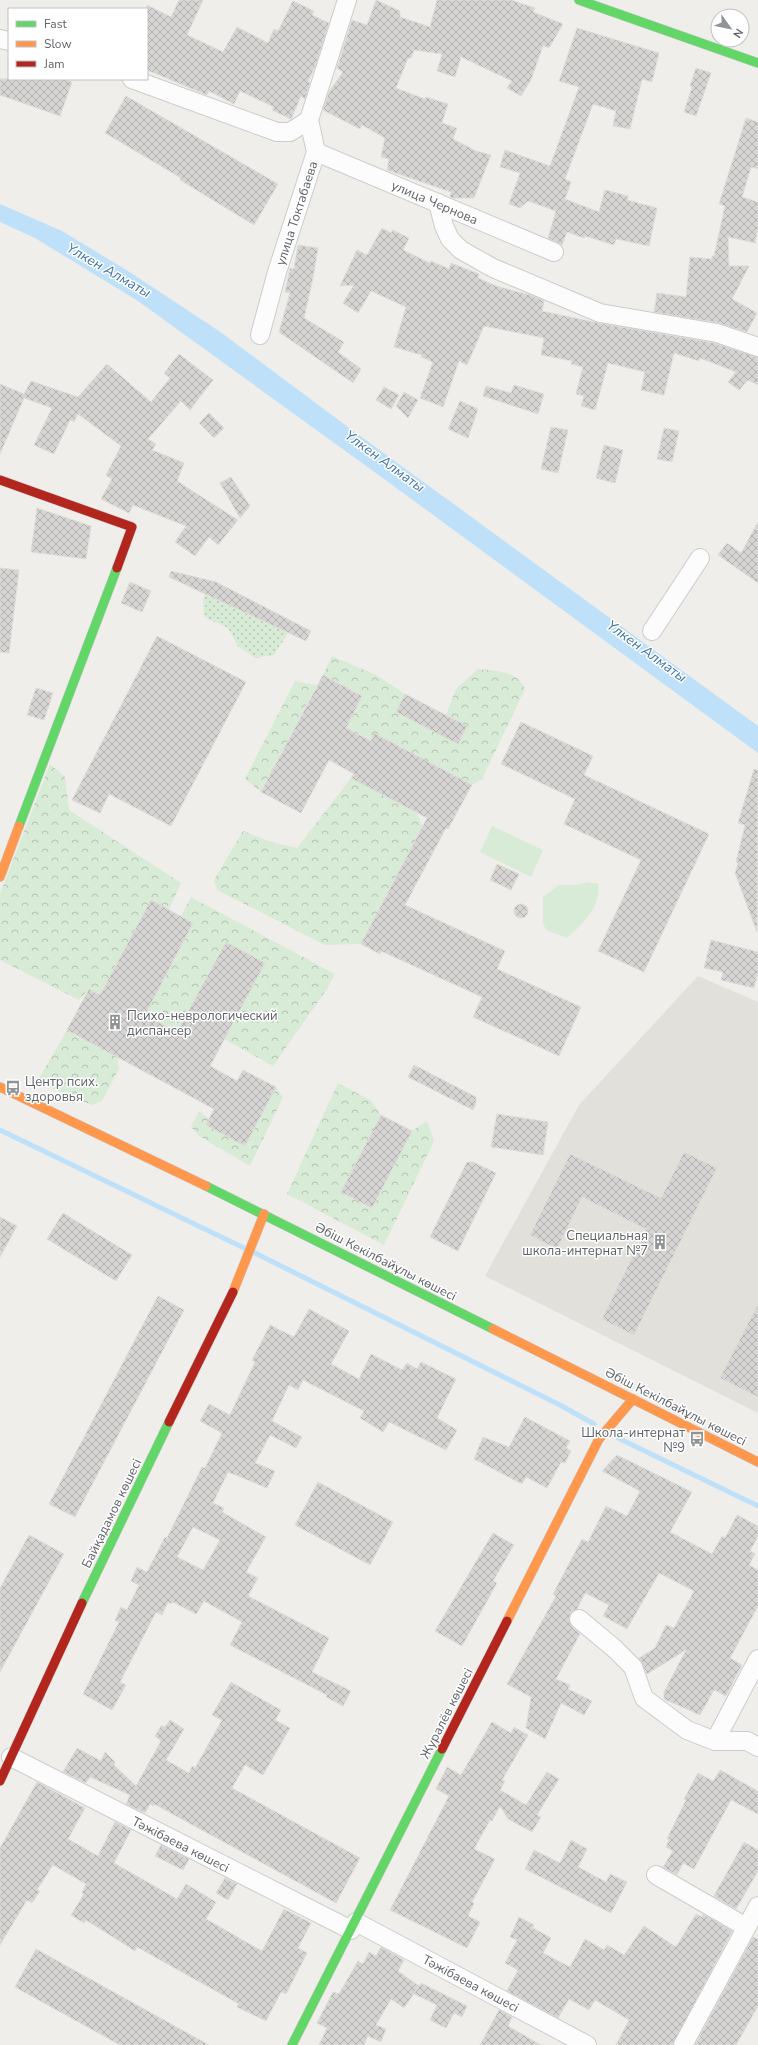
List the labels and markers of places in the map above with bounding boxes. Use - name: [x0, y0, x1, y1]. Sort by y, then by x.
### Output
- place label: Психо-неврологический диспансер: [127, 1007, 278, 1040]
- building icon: Психо-неврологический диспансер: [106, 1013, 124, 1031]
- place label: Центр псих. здоровья: [25, 1073, 98, 1106]
- bus stop icon: Центр псих. здоровья: [4, 1079, 22, 1097]
- place label: Специальная школа-интернат №7: [522, 1227, 648, 1260]
- building icon: Специальная школа-интернат №7: [651, 1233, 669, 1251]
- place label: Школа-интернат №9: [581, 1424, 685, 1457]
- bus stop icon: Школа-интернат №9: [688, 1430, 706, 1448]

